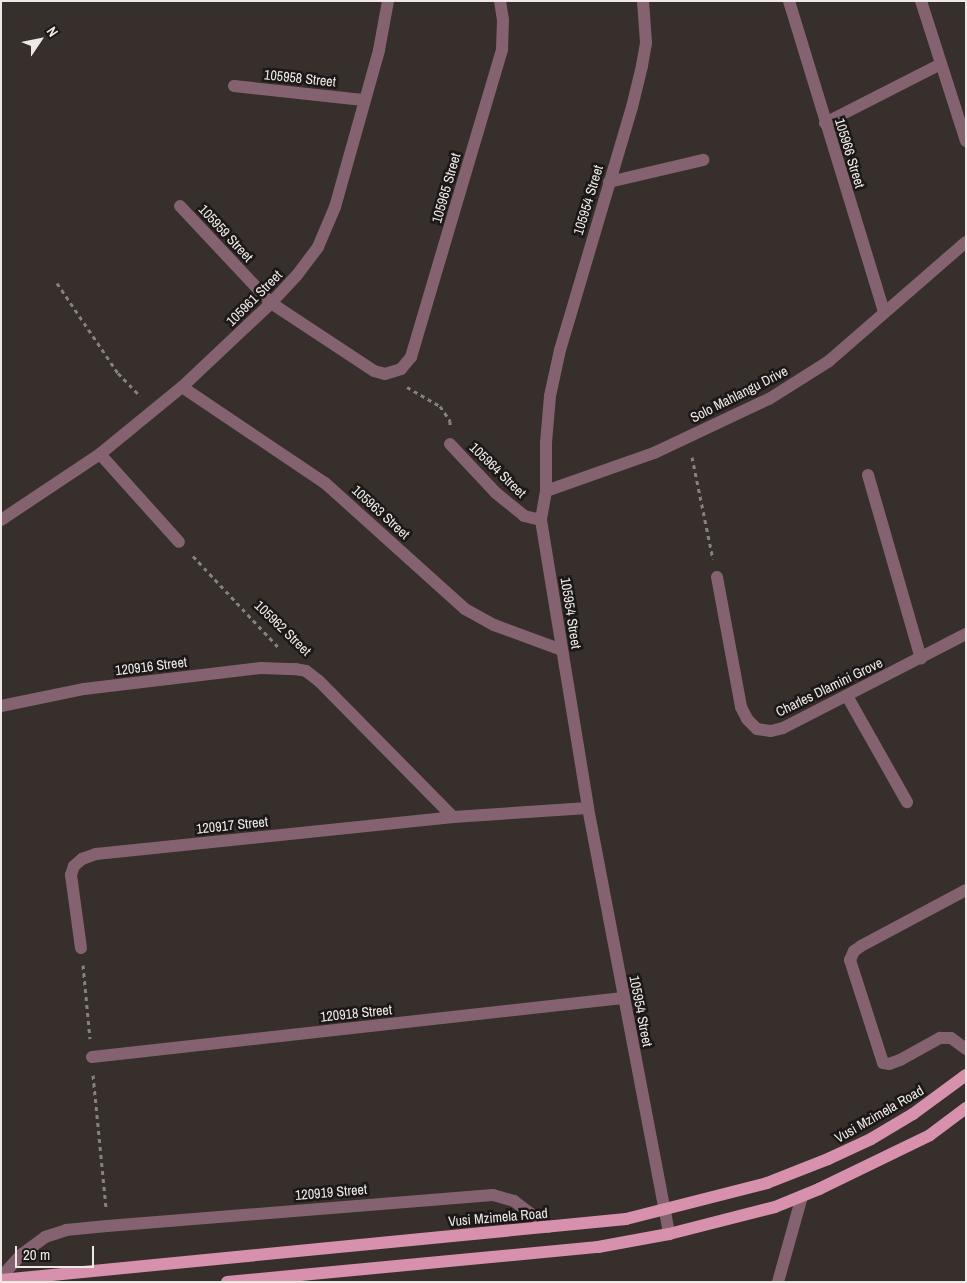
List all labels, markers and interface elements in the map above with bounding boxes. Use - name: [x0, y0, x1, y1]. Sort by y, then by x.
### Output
- north arrow: [15, 15, 65, 65]
- text: N: [43, 23, 62, 40]
- street label: 105958 Street: [263, 66, 337, 90]
- street label: 105966 Street: [831, 116, 869, 190]
- street label: 105965 Street: [428, 151, 464, 225]
- street label: 105954 Street: [569, 163, 607, 237]
- street label: 105959 Street: [195, 201, 257, 265]
- street label: 105961 Street: [223, 267, 285, 329]
- street label: Solo Mahlangu Drive: [687, 362, 791, 426]
- street label: 105964 Street: [466, 439, 530, 501]
- street label: 105963 Street: [349, 482, 413, 542]
- street label: 105954 Street: [557, 576, 585, 650]
- street label: 105962 Street: [251, 597, 315, 659]
- street label: 120916 Street: [114, 653, 188, 679]
- street label: Charles Dlamini Grove: [773, 654, 885, 720]
- street label: 120917 Street: [195, 813, 269, 837]
- street label: 105954 Street: [626, 974, 656, 1048]
- street label: 120918 Street: [319, 1001, 393, 1025]
- street label: Vusi Mzimela Road: [832, 1082, 926, 1146]
- street label: 120919 Street: [294, 1180, 368, 1204]
- street label: Vusi Mzimela Road: [448, 1204, 548, 1230]
- scale bar: [18, 1236, 96, 1268]
- text: 20 m: [23, 1244, 50, 1265]

